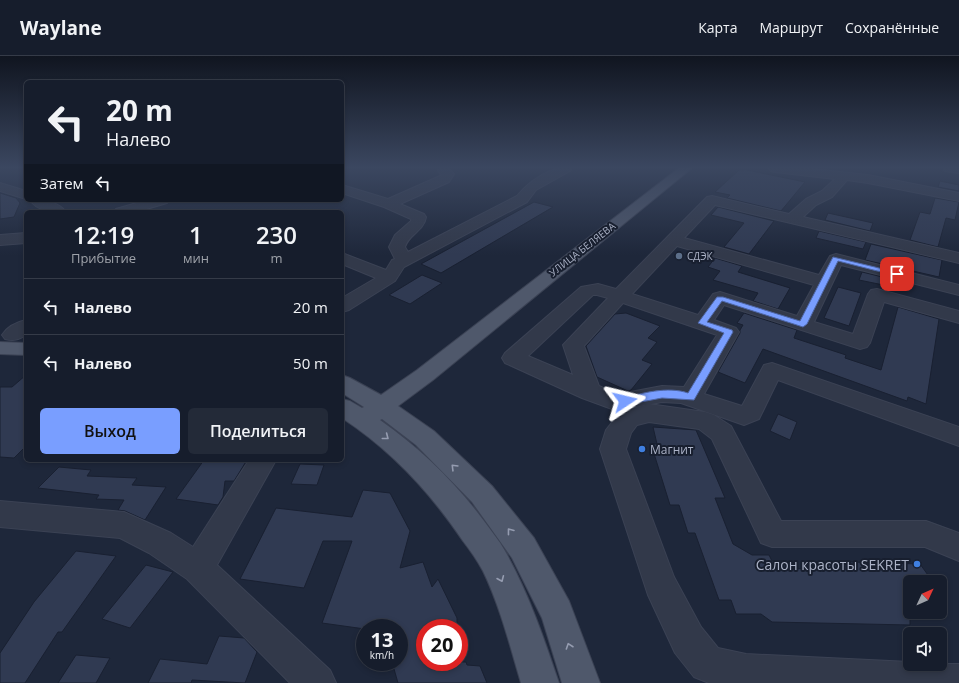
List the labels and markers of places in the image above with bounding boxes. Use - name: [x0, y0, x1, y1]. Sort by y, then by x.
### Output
- place label: СДЭК: [687, 249, 713, 263]
- marker: СДЭК: [674, 251, 684, 261]
- pin: [880, 257, 914, 291]
- place label: Магнит: [650, 441, 694, 458]
- marker: Магнит: [637, 444, 647, 454]
- place label: Салон красоты SEKRET: [756, 555, 909, 574]
- marker: Салон красоты SEKRET: [912, 559, 922, 569]

